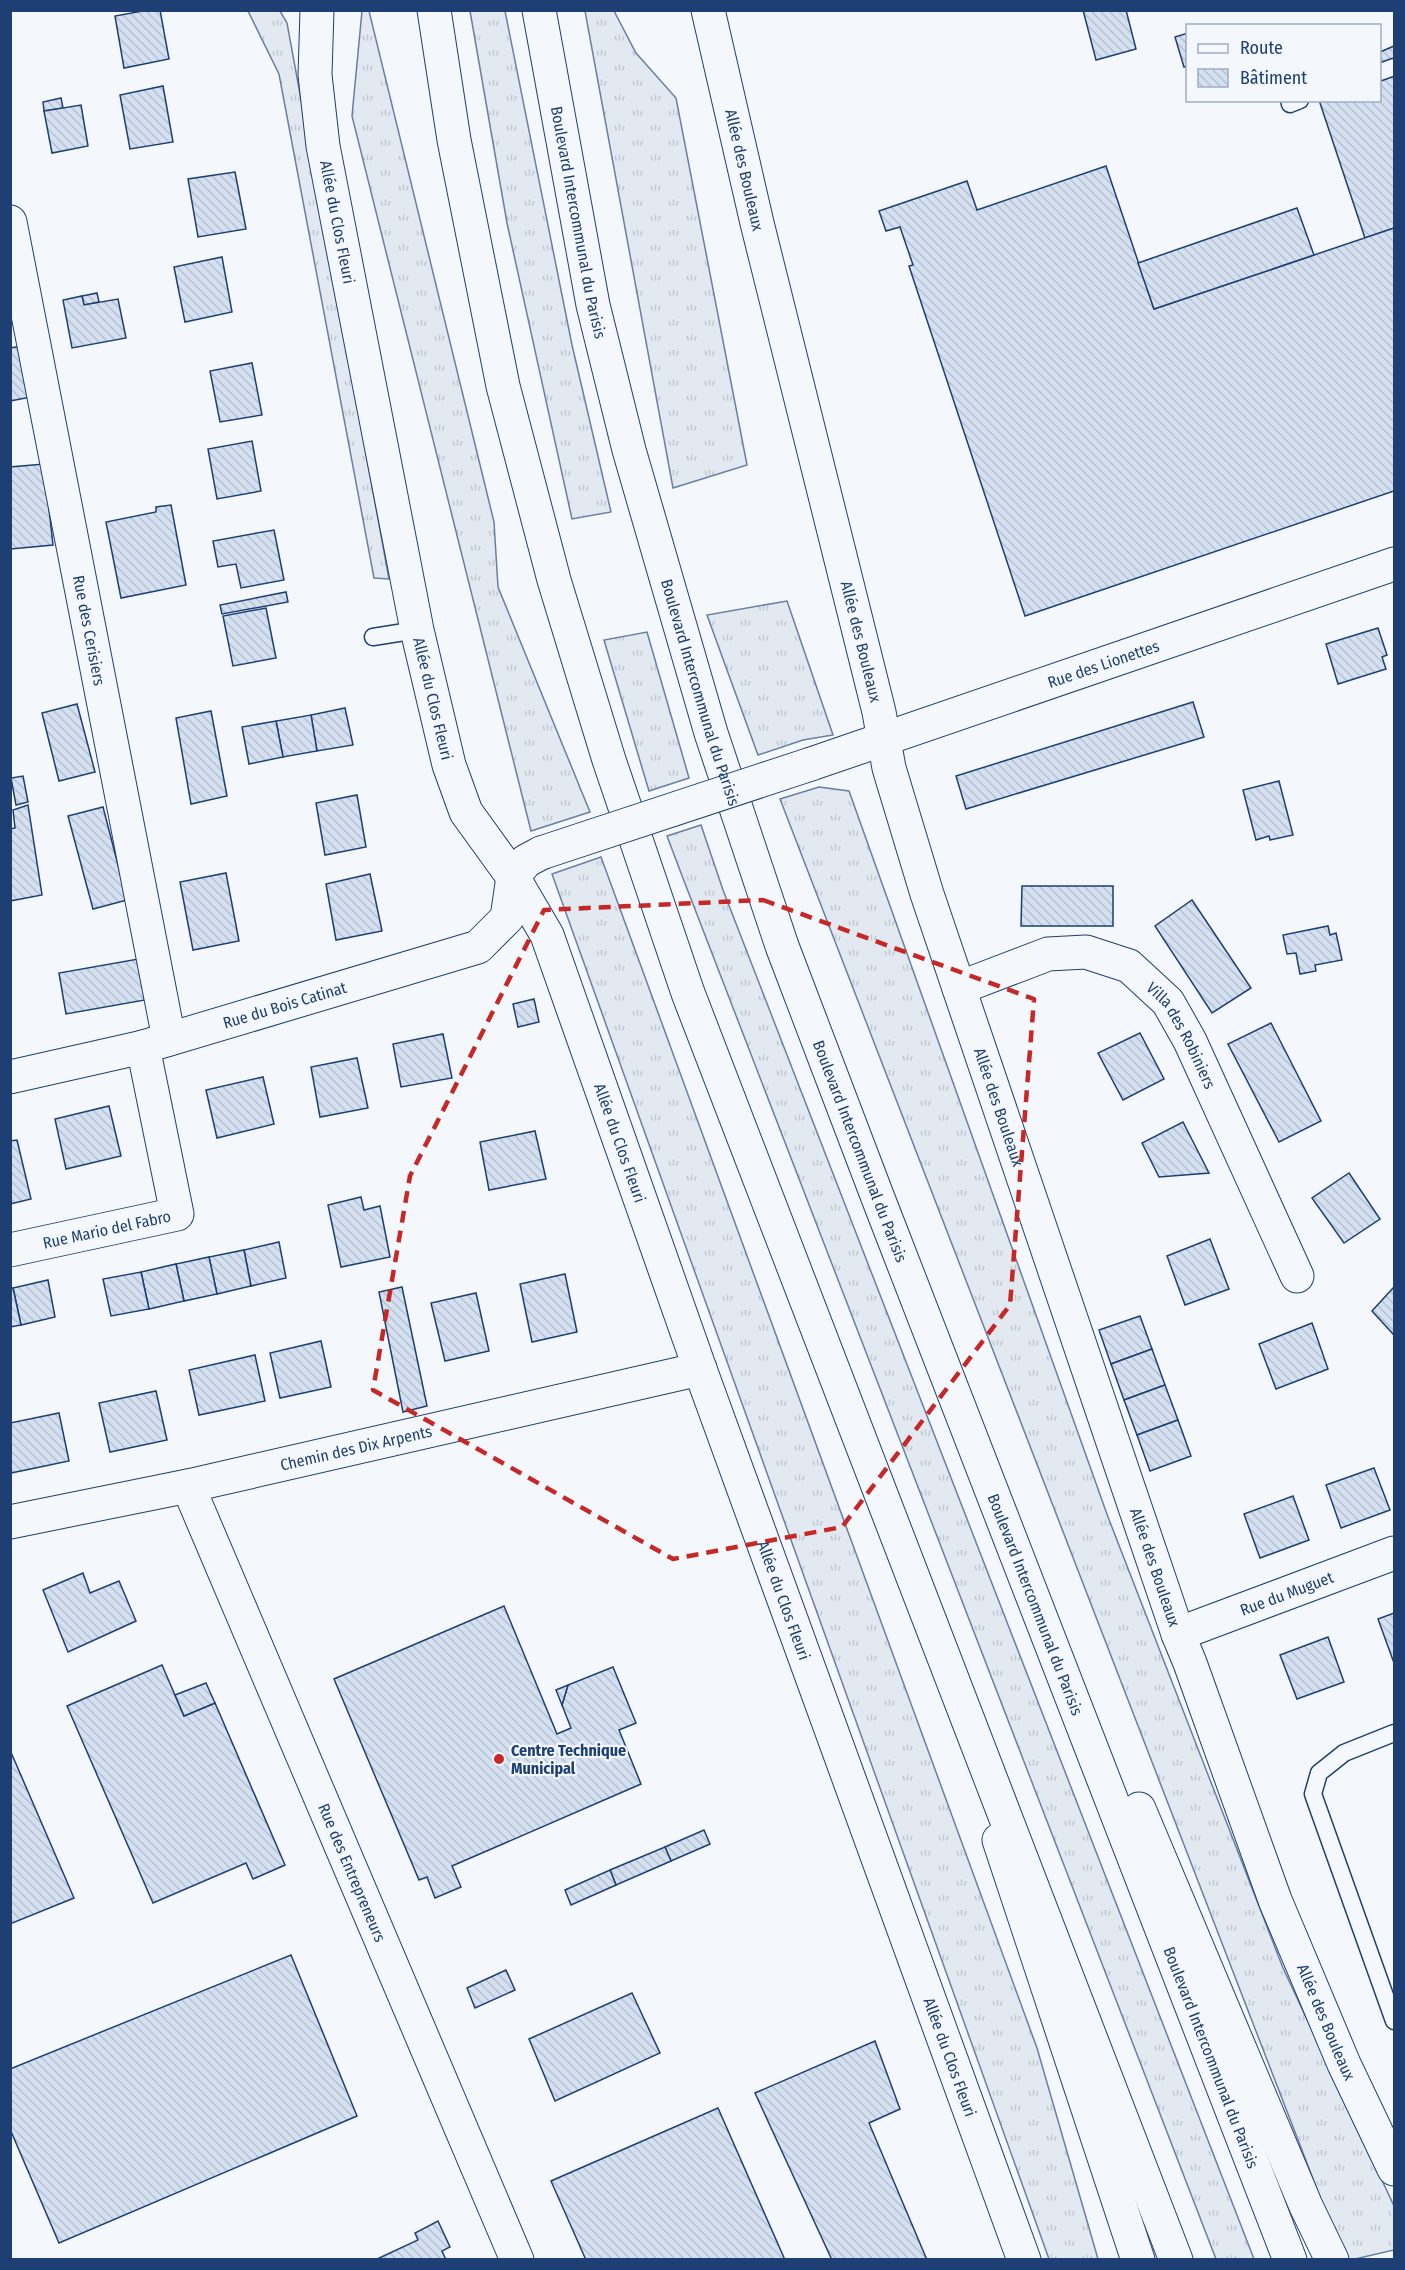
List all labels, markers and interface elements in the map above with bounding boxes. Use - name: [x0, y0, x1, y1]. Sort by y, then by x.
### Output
- legend: [1186, 24, 1381, 102]
- text: Route: [1240, 37, 1283, 59]
- text: Bâtiment: [1240, 67, 1307, 89]
- street label: Boulevard Intercommunal du Parisis: [547, 105, 610, 341]
- street label: Allée des Bouleaux: [721, 107, 768, 233]
- street label: Allée du Clos Fleuri: [316, 159, 359, 285]
- street label: Rue des Cerisiers: [69, 574, 109, 687]
- street label: Boulevard Intercommunal du Parisis: [657, 577, 744, 808]
- street label: Allée des Bouleaux: [837, 579, 885, 704]
- street label: Allée du Clos Fleuri: [409, 636, 456, 762]
- street label: Rue des Lionettes: [1045, 636, 1162, 692]
- street label: Rue du Bois Catinat: [221, 978, 349, 1033]
- street label: Villa des Robiniers: [1143, 978, 1220, 1092]
- street label: Boulevard Intercommunal du Parisis: [809, 1038, 911, 1265]
- street label: Allée des Bouleaux: [970, 1045, 1028, 1169]
- street label: Allée du Clos Fleuri: [590, 1081, 650, 1205]
- street label: Rue Mario del Fabro: [41, 1207, 173, 1253]
- street label: Chemin des Dix Arpents: [278, 1422, 434, 1475]
- street label: Boulevard Intercommunal du Parisis: [984, 1491, 1087, 1718]
- street label: Allée des Bouleaux: [1126, 1506, 1184, 1629]
- street label: Allée du Clos Fleuri: [753, 1538, 814, 1663]
- street label: Rue du Muguet: [1238, 1567, 1337, 1620]
- place label: Centre Technique Municipal: [511, 1741, 626, 1778]
- marker: Centre Technique Municipal: [492, 1752, 506, 1766]
- street label: Rue des Entrepreneurs: [314, 1801, 390, 1945]
- street label: Boulevard Intercommunal du Parisis: [1159, 1944, 1263, 2171]
- street label: Allée des Bouleaux: [1293, 1961, 1359, 2083]
- street label: Allée du Clos Fleuri: [919, 1995, 980, 2119]

